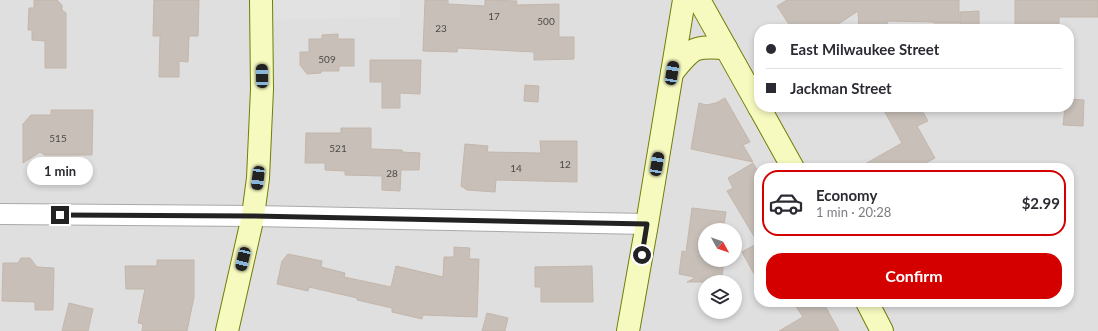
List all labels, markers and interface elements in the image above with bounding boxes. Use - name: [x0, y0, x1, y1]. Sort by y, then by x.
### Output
- house number: 17: [488, 10, 500, 22]
- house number: 500: [537, 15, 555, 27]
- house number: 23: [435, 22, 447, 34]
- text: East Milwaukee Street: [790, 40, 939, 58]
- house number: 509: [318, 53, 336, 65]
- car: [664, 60, 680, 86]
- car: [256, 64, 268, 88]
- text: Jackman Street: [790, 79, 892, 97]
- house number: 515: [49, 132, 67, 144]
- house number: 521: [329, 142, 347, 154]
- car: [649, 151, 665, 177]
- callout: 1 min: [27, 157, 93, 185]
- house number: 12: [559, 158, 571, 170]
- house number: 14: [510, 162, 522, 174]
- text: 1 min: [44, 163, 76, 179]
- car: [251, 165, 265, 191]
- house number: 28: [386, 167, 398, 179]
- icon: car: [768, 185, 804, 221]
- text: Economy: [816, 186, 877, 204]
- text: $2.99: [1022, 194, 1060, 212]
- text: 1 min · 20:28: [816, 204, 891, 220]
- route end: [51, 206, 69, 224]
- north arrow: [698, 223, 742, 267]
- map controls: [698, 223, 742, 319]
- car: [234, 246, 252, 272]
- route start: [633, 246, 651, 264]
- button: Confirm: [766, 253, 1062, 299]
- button: layers: [698, 275, 742, 319]

